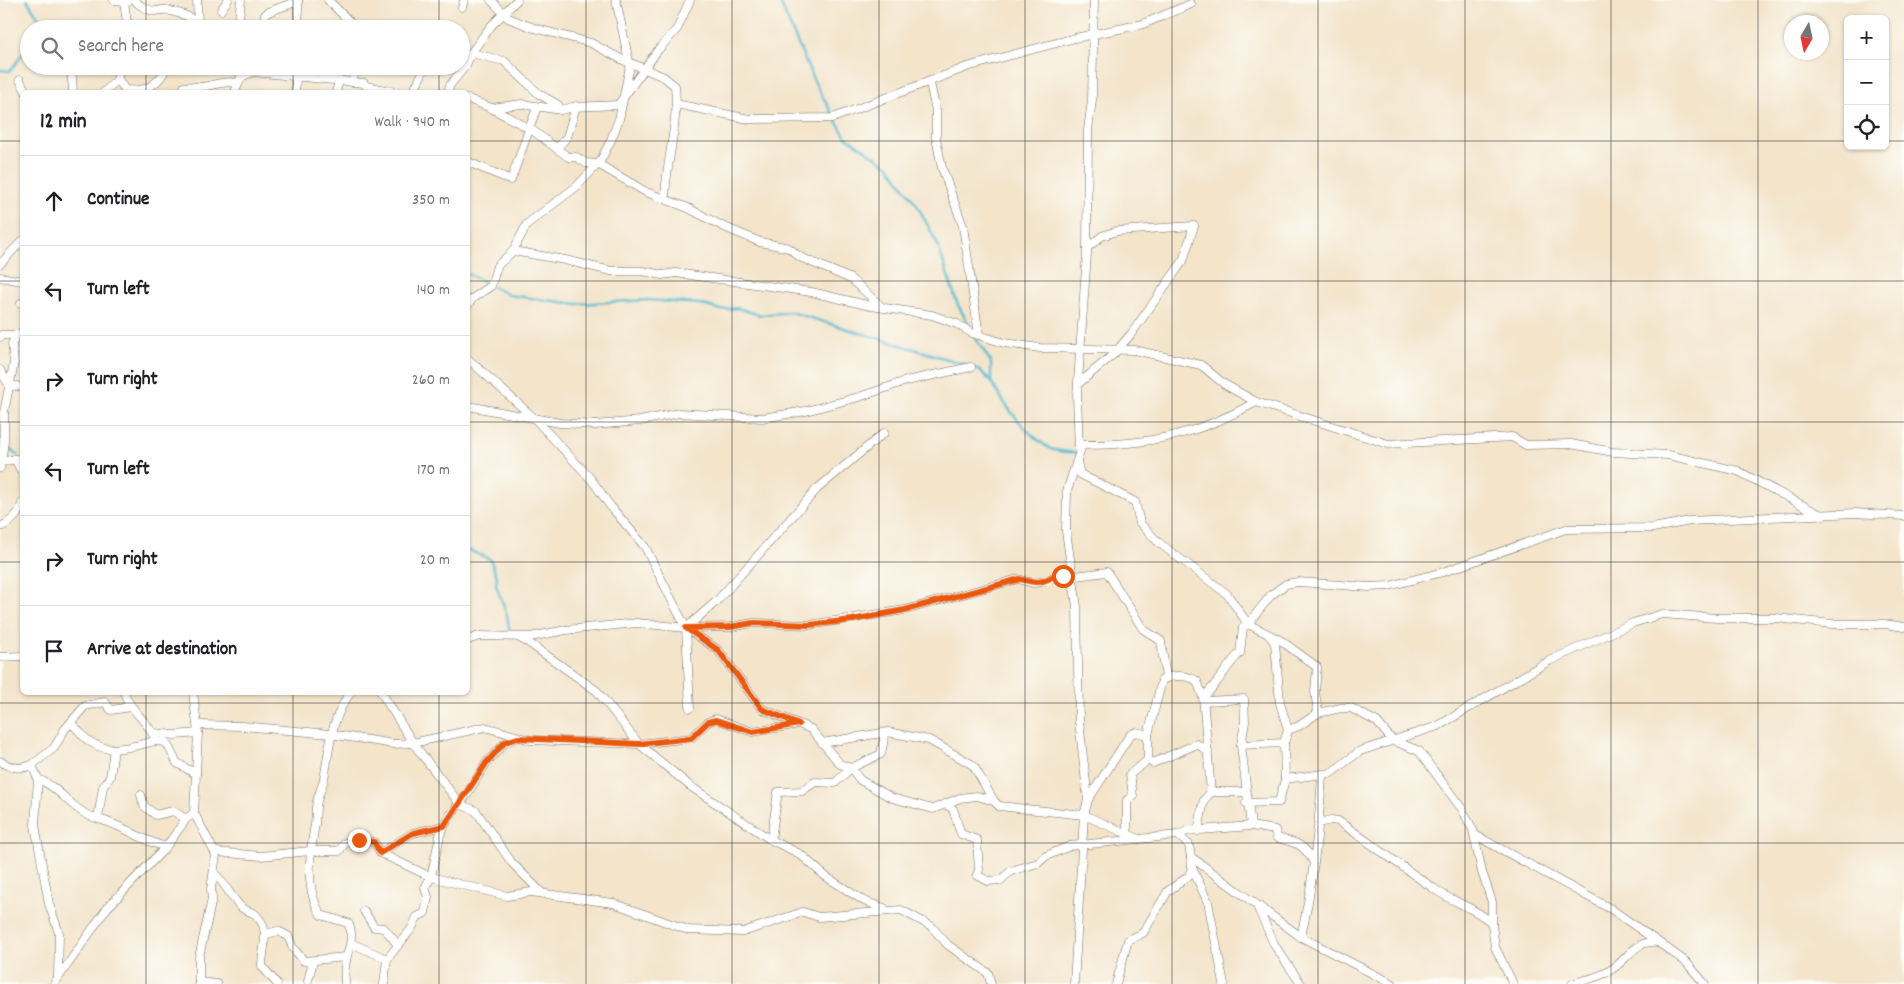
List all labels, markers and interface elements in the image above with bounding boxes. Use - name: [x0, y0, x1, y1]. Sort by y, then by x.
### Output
- north arrow: [1784, 15, 1829, 60]
- map controls: [1844, 15, 1889, 150]
- button: +: [1844, 15, 1889, 60]
- search box: [20, 20, 470, 75]
- icon: search: [38, 34, 66, 62]
- text: Search here: [78, 34, 164, 61]
- button: −: [1844, 60, 1889, 105]
- button: locate: [1844, 105, 1889, 150]
- text: 12 min: [40, 108, 87, 138]
- text: Walk · 940 m: [375, 111, 450, 134]
- icon: ahead: [40, 187, 68, 215]
- text: Continue: [87, 187, 149, 214]
- text: 350 m: [412, 189, 450, 212]
- icon: left: [40, 277, 68, 305]
- text: Turn left: [87, 277, 150, 304]
- text: 140 m: [416, 279, 450, 302]
- icon: right: [40, 367, 68, 395]
- text: Turn right: [87, 367, 158, 394]
- text: 260 m: [412, 369, 450, 392]
- icon: left: [40, 457, 68, 485]
- text: Turn left: [87, 457, 150, 484]
- text: 170 m: [417, 459, 450, 482]
- icon: right: [40, 547, 68, 575]
- text: Turn right: [87, 547, 158, 574]
- text: 20 m: [420, 549, 450, 572]
- route start: [1052, 565, 1075, 588]
- icon: arrive: [40, 637, 68, 665]
- text: Arrive at destination: [87, 637, 237, 664]
- route end: [348, 829, 371, 852]

